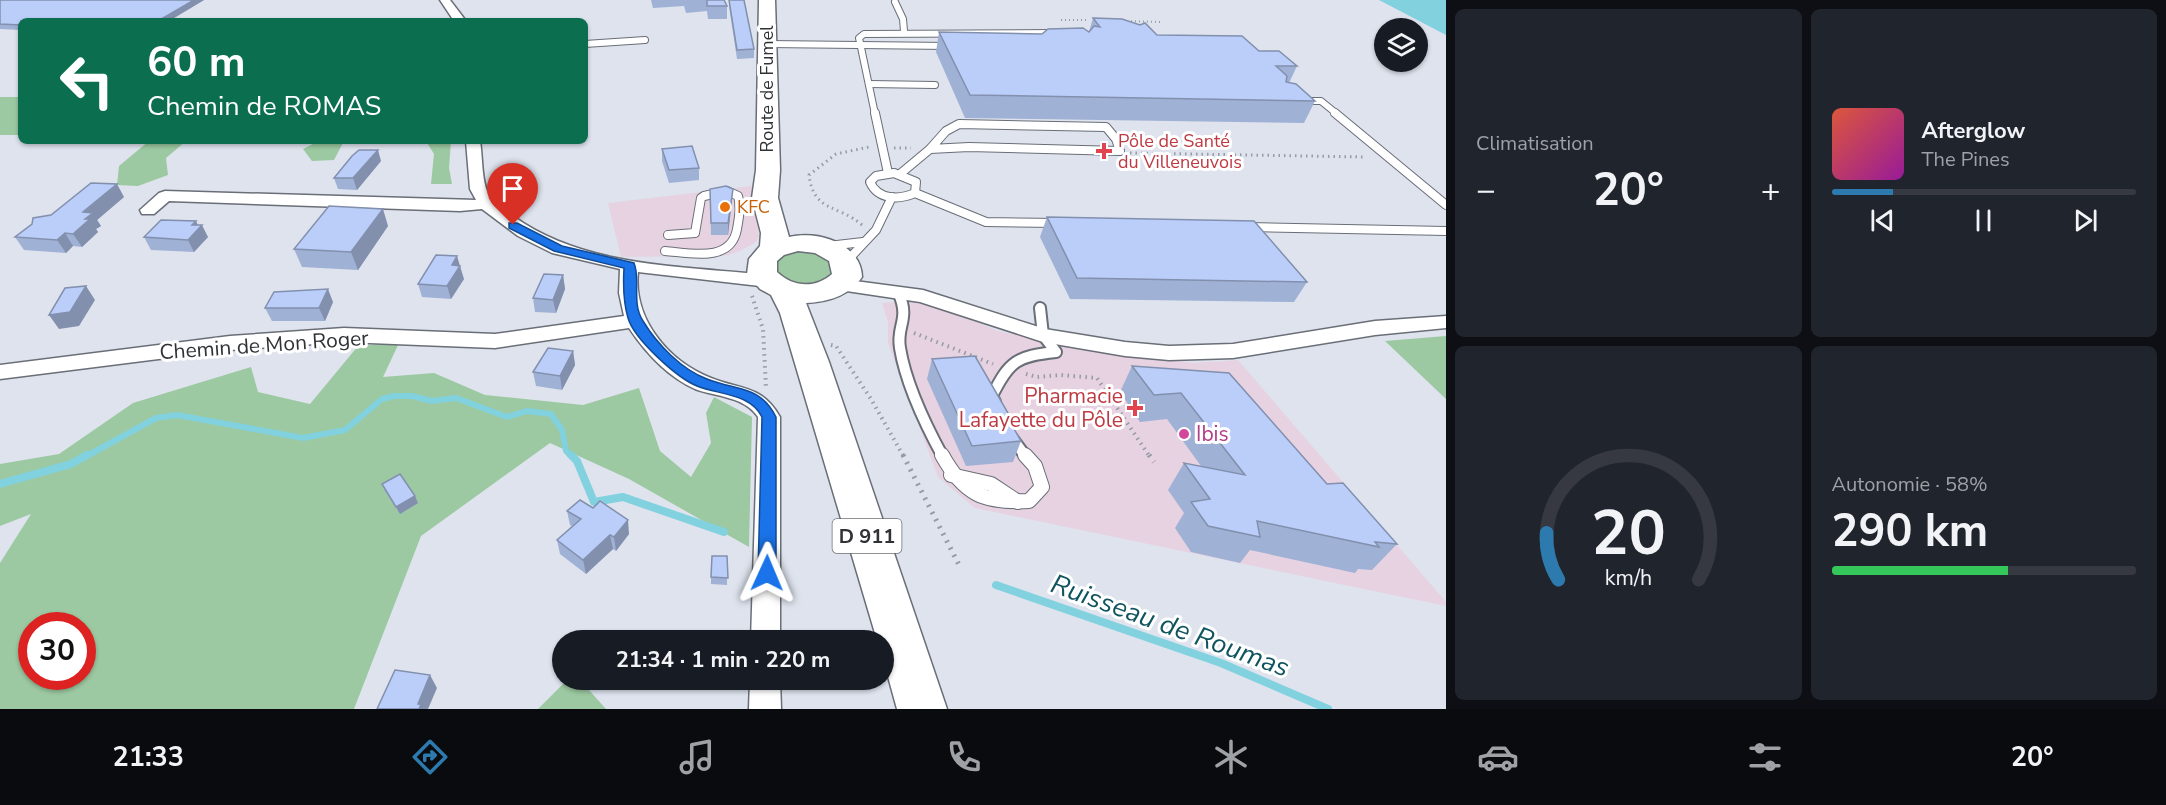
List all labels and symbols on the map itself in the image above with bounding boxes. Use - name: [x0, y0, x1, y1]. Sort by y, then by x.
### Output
- street label: Route de Fumel: [755, 25, 779, 153]
- place label: Pôle de Santé du Villeneuvois: [1118, 129, 1242, 174]
- marker: Pôle de Santé du Villeneuvois: [1095, 142, 1113, 160]
- pin: [487, 163, 538, 225]
- place label: KFC: [737, 195, 770, 219]
- marker: KFC: [718, 200, 732, 214]
- street label: Chemin de Mon Roger: [158, 324, 370, 366]
- place label: Pharmacie Lafayette du Pôle: [959, 382, 1123, 434]
- marker: Pharmacie Lafayette du Pôle: [1128, 401, 1142, 415]
- place label: Ibis: [1196, 420, 1229, 448]
- marker: Ibis: [1177, 427, 1191, 441]
- road number: D 911: [832, 519, 902, 553]
- position arrow: [735, 541, 799, 605]
- water label: Ruisseau de Roumas: [1045, 566, 1295, 686]
- speed limit sign: 30: [18, 612, 96, 690]

